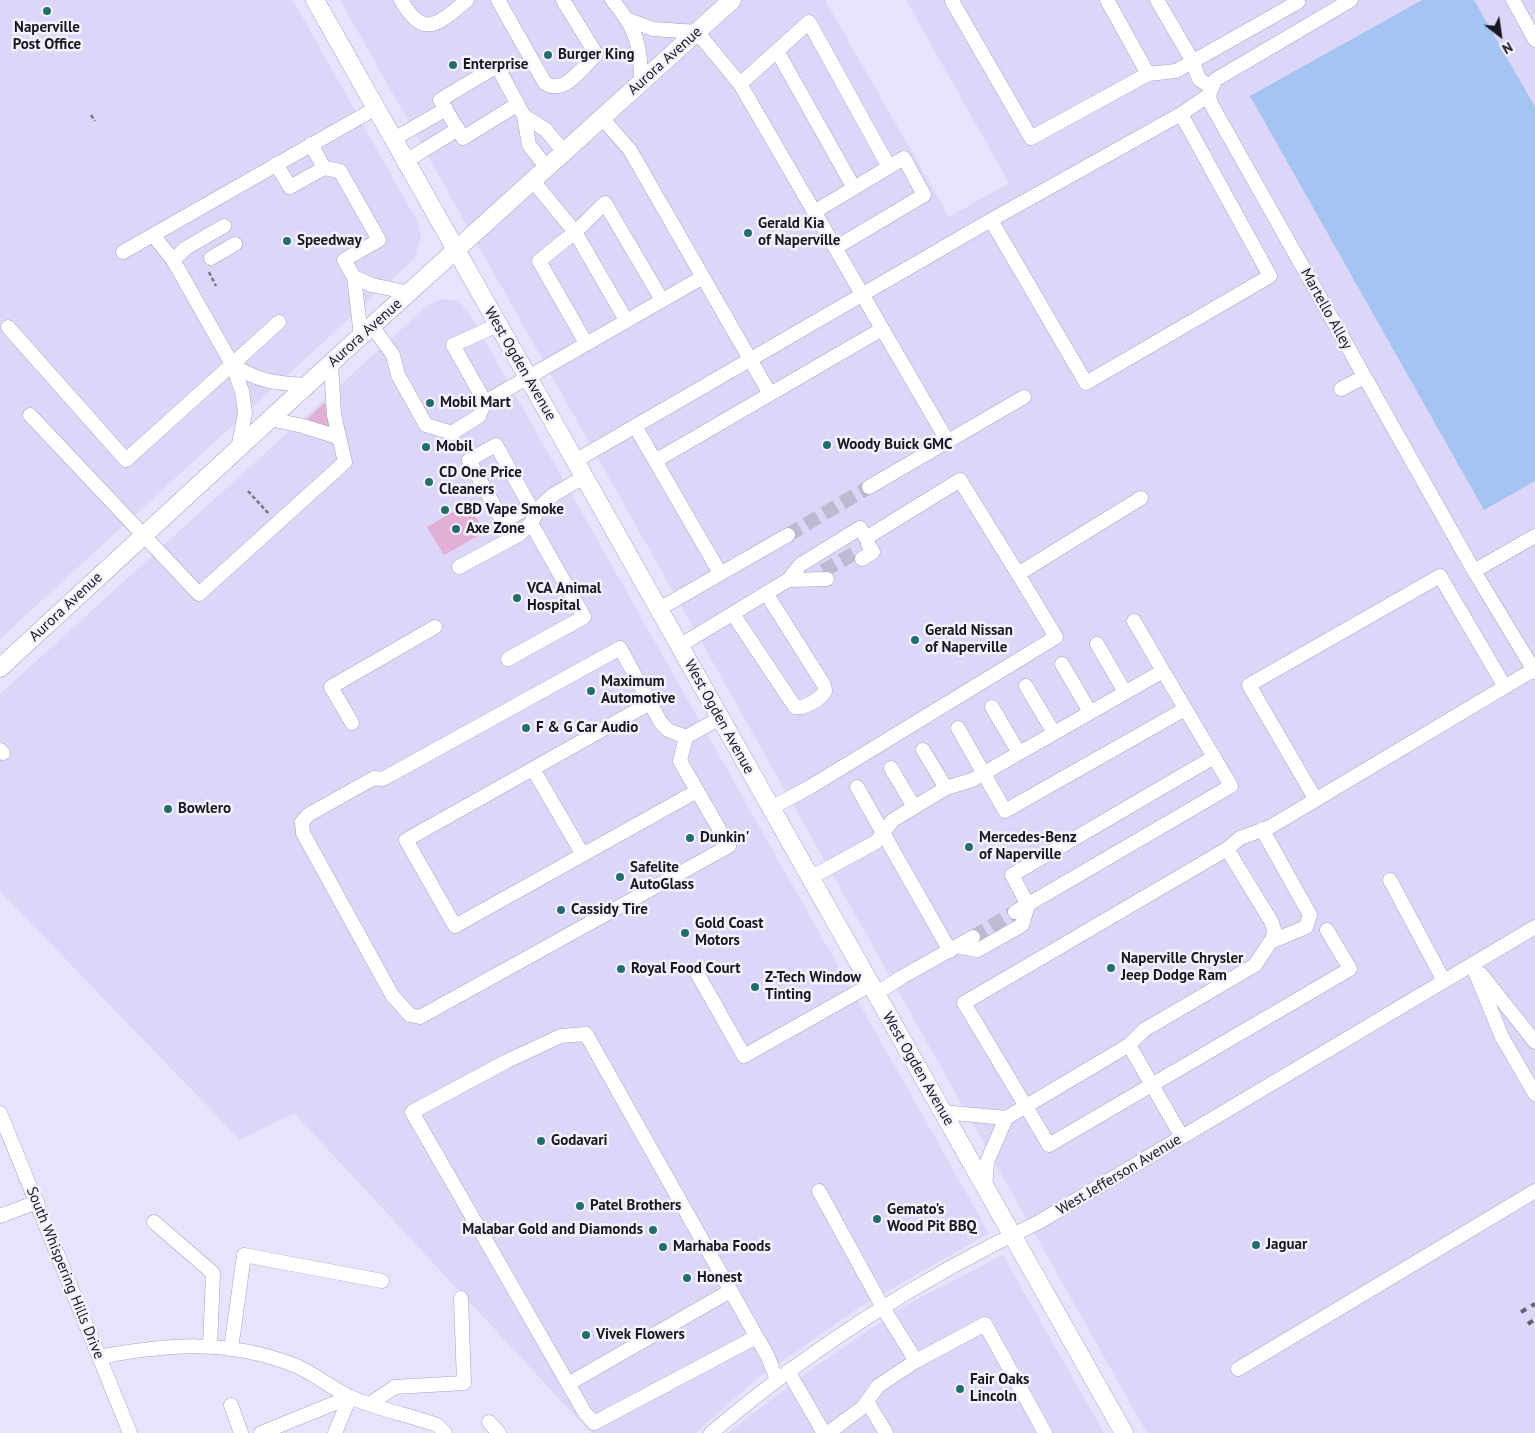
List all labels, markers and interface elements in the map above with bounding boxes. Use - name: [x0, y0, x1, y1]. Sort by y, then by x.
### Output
- marker: Naperville Post Office: [41, 5, 53, 17]
- north arrow: [1475, 10, 1525, 60]
- place label: Naperville Post Office: [13, 19, 81, 54]
- street label: Aurora Avenue: [624, 23, 706, 99]
- text: N: [1499, 38, 1516, 58]
- place label: Burger King: [558, 46, 634, 64]
- marker: Burger King: [542, 49, 554, 61]
- place label: Enterprise: [463, 56, 528, 74]
- marker: Enterprise: [447, 59, 459, 71]
- place label: Gerald Kia of Naperville: [758, 215, 840, 250]
- marker: Gerald Kia of Naperville: [742, 227, 754, 239]
- place label: Speedway: [297, 232, 362, 250]
- marker: Speedway: [281, 235, 293, 247]
- street label: Martello Alley: [1296, 265, 1356, 353]
- street label: Aurora Avenue: [324, 295, 406, 371]
- street label: West Ogden Avenue: [480, 304, 560, 424]
- place label: Mobil Mart: [440, 394, 511, 412]
- marker: Mobil Mart: [424, 397, 436, 409]
- place label: Woody Buick GMC: [837, 436, 952, 454]
- place label: Mobil: [436, 438, 473, 456]
- marker: Woody Buick GMC: [821, 439, 833, 451]
- marker: Mobil: [420, 441, 432, 453]
- place label: CD One Price Cleaners: [439, 464, 522, 499]
- marker: CD One Price Cleaners: [423, 476, 435, 488]
- place label: CBD Vape Smoke: [455, 501, 564, 519]
- marker: CBD Vape Smoke: [439, 504, 451, 516]
- place label: Axe Zone: [466, 520, 525, 538]
- marker: Axe Zone: [450, 523, 462, 535]
- street label: Aurora Avenue: [26, 569, 106, 645]
- place label: VCA Animal Hospital: [527, 580, 601, 615]
- marker: VCA Animal Hospital: [511, 592, 523, 604]
- place label: Gerald Nissan of Naperville: [925, 622, 1013, 657]
- marker: Gerald Nissan of Naperville: [909, 634, 921, 646]
- street label: West Ogden Avenue: [680, 657, 758, 777]
- place label: Maximum Automotive: [601, 673, 675, 708]
- marker: Maximum Automotive: [585, 685, 597, 697]
- place label: F & G Car Audio: [536, 719, 638, 737]
- marker: F & G Car Audio: [520, 722, 532, 734]
- place label: Bowlero: [178, 800, 231, 818]
- marker: Bowlero: [162, 803, 174, 815]
- place label: Dunkin': [700, 829, 749, 847]
- place label: Mercedes-Benz of Naperville: [979, 829, 1077, 864]
- marker: Dunkin': [684, 832, 696, 844]
- marker: Mercedes-Benz of Naperville: [963, 841, 975, 853]
- place label: Safelite AutoGlass: [630, 859, 694, 894]
- marker: Safelite AutoGlass: [614, 871, 626, 883]
- place label: Cassidy Tire: [571, 901, 648, 919]
- marker: Cassidy Tire: [555, 904, 567, 916]
- place label: Gold Coast Motors: [695, 915, 763, 950]
- marker: Gold Coast Motors: [679, 927, 691, 939]
- place label: Naperville Chrysler Jeep Dodge Ram: [1121, 950, 1243, 985]
- place label: Royal Food Court: [631, 960, 741, 978]
- marker: Naperville Chrysler Jeep Dodge Ram: [1105, 962, 1117, 974]
- marker: Royal Food Court: [615, 963, 627, 975]
- place label: Z-Tech Window Tinting: [765, 969, 861, 1004]
- marker: Z-Tech Window Tinting: [749, 981, 761, 993]
- street label: West Ogden Avenue: [878, 1009, 958, 1129]
- street label: West Jefferson Avenue: [1053, 1131, 1185, 1219]
- place label: Godavari: [551, 1132, 608, 1150]
- marker: Godavari: [535, 1135, 547, 1147]
- street label: South Whispering Hills Drive: [22, 1184, 108, 1362]
- place label: Patel Brothers: [590, 1197, 681, 1215]
- marker: Patel Brothers: [574, 1200, 586, 1212]
- place label: Gemato's Wood Pit BBQ: [887, 1201, 977, 1236]
- marker: Gemato's Wood Pit BBQ: [871, 1213, 883, 1225]
- place label: Malabar Gold and Diamonds: [462, 1221, 643, 1239]
- marker: Malabar Gold and Diamonds: [647, 1224, 659, 1236]
- place label: Jaguar: [1266, 1236, 1307, 1254]
- place label: Marhaba Foods: [673, 1238, 771, 1256]
- marker: Jaguar: [1250, 1239, 1262, 1251]
- marker: Marhaba Foods: [657, 1241, 669, 1253]
- place label: Honest: [697, 1269, 742, 1287]
- marker: Honest: [681, 1272, 693, 1284]
- place label: Vivek Flowers: [596, 1326, 685, 1344]
- marker: Vivek Flowers: [580, 1329, 592, 1341]
- place label: Fair Oaks Lincoln: [970, 1371, 1029, 1406]
- marker: Fair Oaks Lincoln: [954, 1383, 966, 1395]

